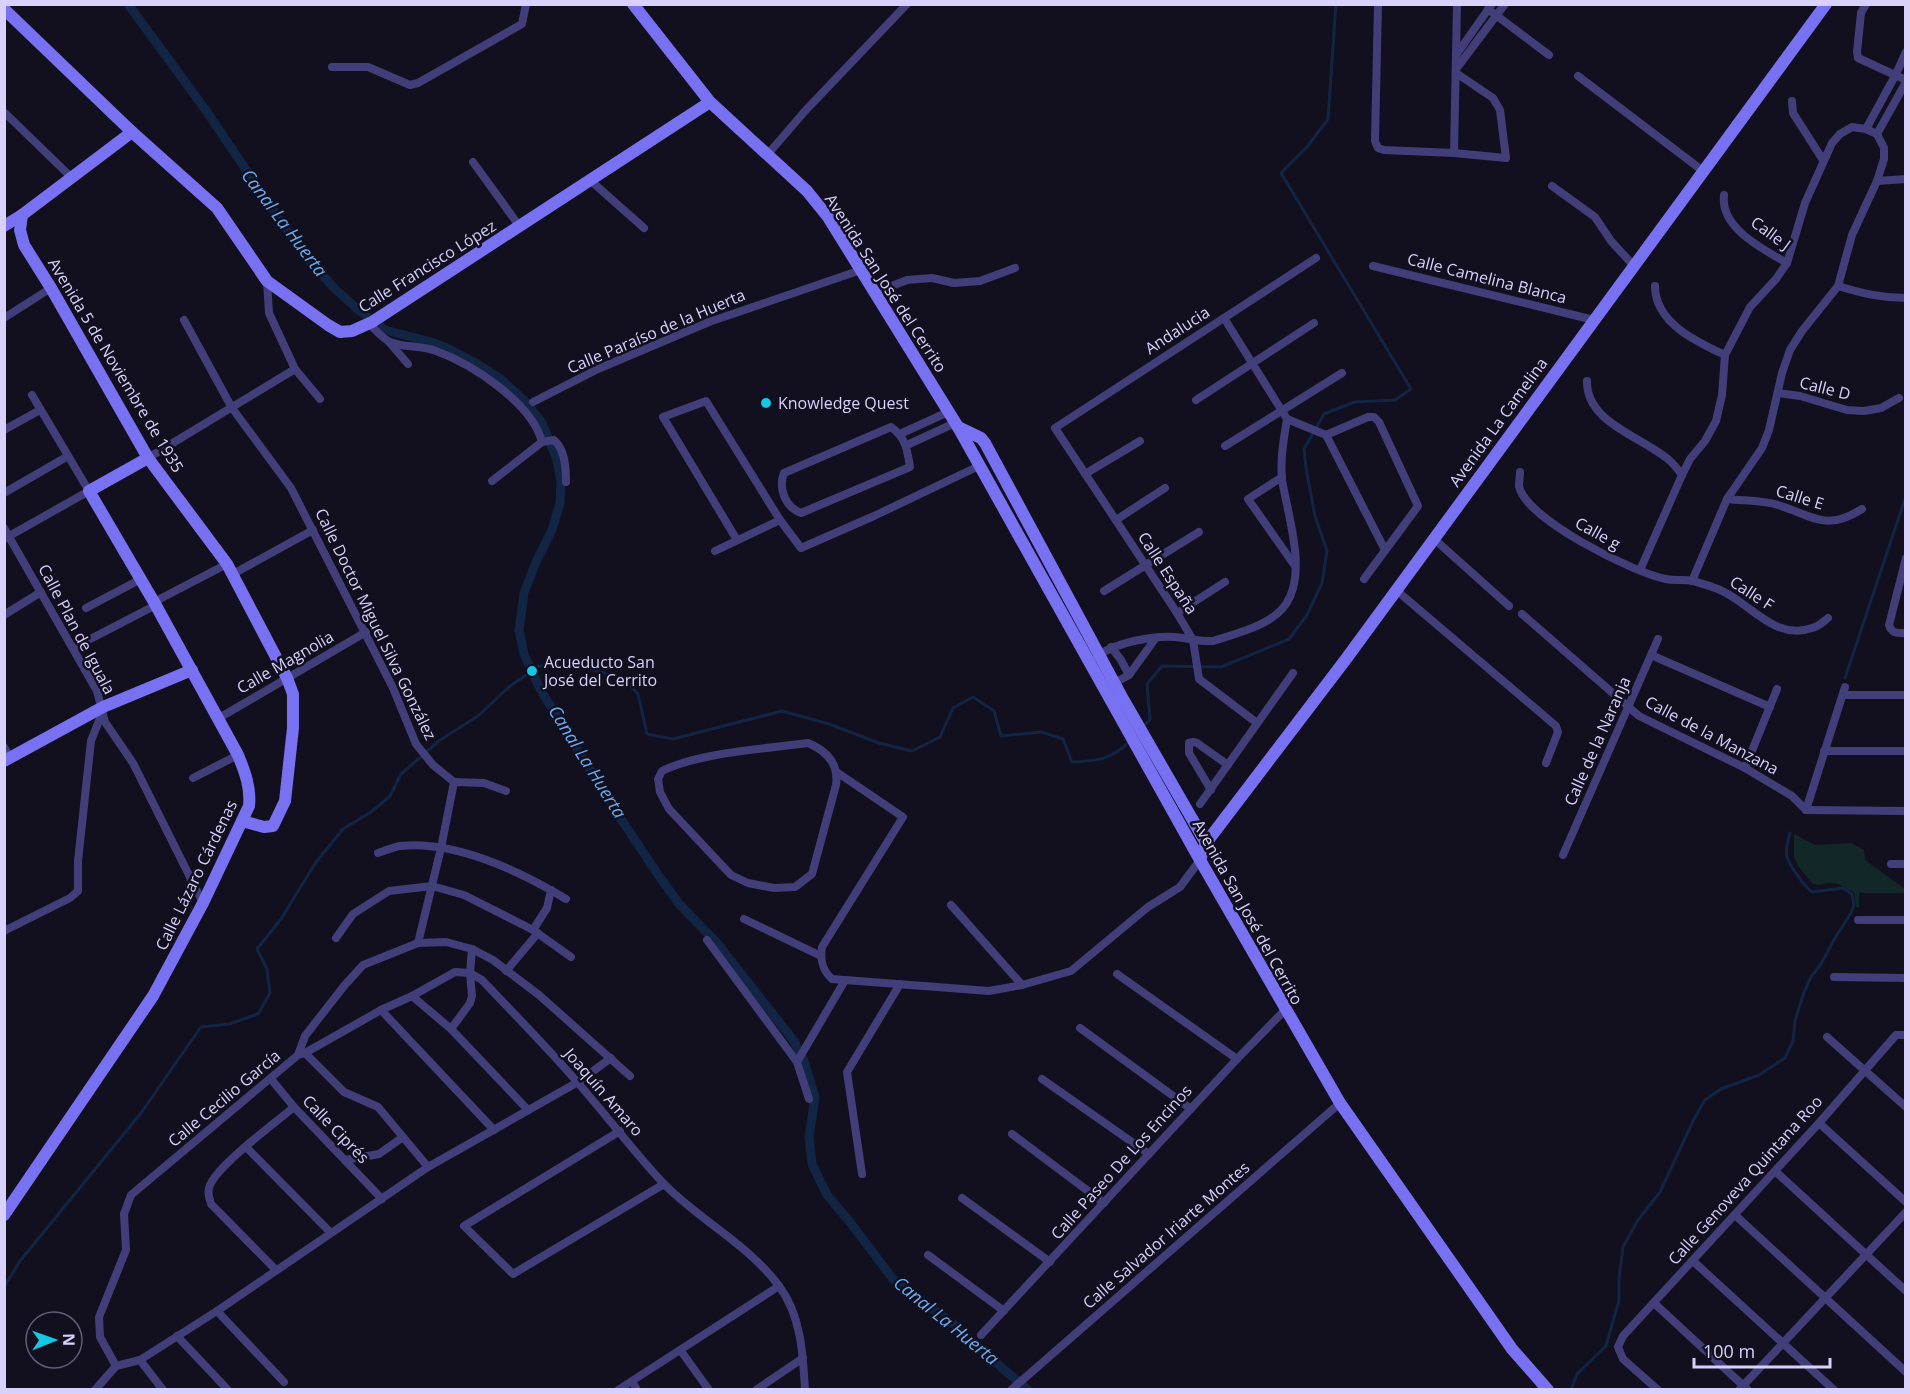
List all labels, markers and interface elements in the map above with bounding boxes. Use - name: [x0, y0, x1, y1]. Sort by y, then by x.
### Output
- water label: Canal La Huerta: [236, 164, 333, 281]
- street label: Avenida San José del Cerrito: [820, 190, 952, 376]
- street label: Calle J: [1747, 211, 1795, 255]
- street label: Calle Francisco López: [354, 215, 500, 317]
- street label: Calle Camelina Blanca: [1405, 248, 1569, 308]
- street label: Avenida 5 de Noviembre de 1935: [43, 254, 189, 476]
- street label: Calle Paraíso de la Huerta: [564, 283, 748, 379]
- street label: Andalucia: [1140, 301, 1214, 359]
- street label: Avenida La Camelina: [1444, 353, 1552, 491]
- street label: Calle D: [1797, 371, 1853, 405]
- place label: Knowledge Quest: [778, 392, 909, 414]
- marker: Knowledge Quest: [759, 396, 773, 410]
- street label: Calle E: [1773, 479, 1827, 515]
- street label: Calle Doctor Miguel Silva González: [310, 505, 442, 743]
- street label: Calle g: [1571, 512, 1625, 555]
- street label: Calle España: [1133, 528, 1203, 618]
- street label: Calle Plan de Iguala: [33, 560, 121, 698]
- street label: Calle F: [1726, 571, 1778, 615]
- street label: Calle Magnolia: [232, 625, 338, 699]
- place label: Acueducto San José del Cerrito: [542, 651, 657, 691]
- marker: Acueducto San José del Cerrito: [525, 664, 539, 678]
- street label: Calle de la Naranja: [1559, 673, 1635, 809]
- street label: Calle de la Manzana: [1641, 690, 1783, 780]
- water label: Canal La Huerta: [544, 700, 632, 822]
- street label: Calle Lázaro Cárdenas: [150, 796, 242, 954]
- street label: Avenida San José del Cerrito: [1188, 815, 1308, 1009]
- street label: Joaquín Amaro: [558, 1042, 649, 1141]
- street label: Calle Cecilio García: [163, 1044, 285, 1152]
- street label: Calle Paseo De Los Encinos: [1046, 1080, 1196, 1244]
- street label: Calle Ciprés: [298, 1090, 374, 1168]
- street label: Calle Genoveva Quintana Roo: [1663, 1091, 1827, 1269]
- street label: Calle Salvador Iriarte Montes: [1078, 1156, 1254, 1314]
- water label: Canal La Huerta: [889, 1270, 1004, 1370]
- north arrow: [24, 1310, 84, 1370]
- scale bar: [1694, 1331, 1830, 1369]
- text: N: [58, 1333, 80, 1346]
- text: 100 m: [1703, 1339, 1755, 1363]

